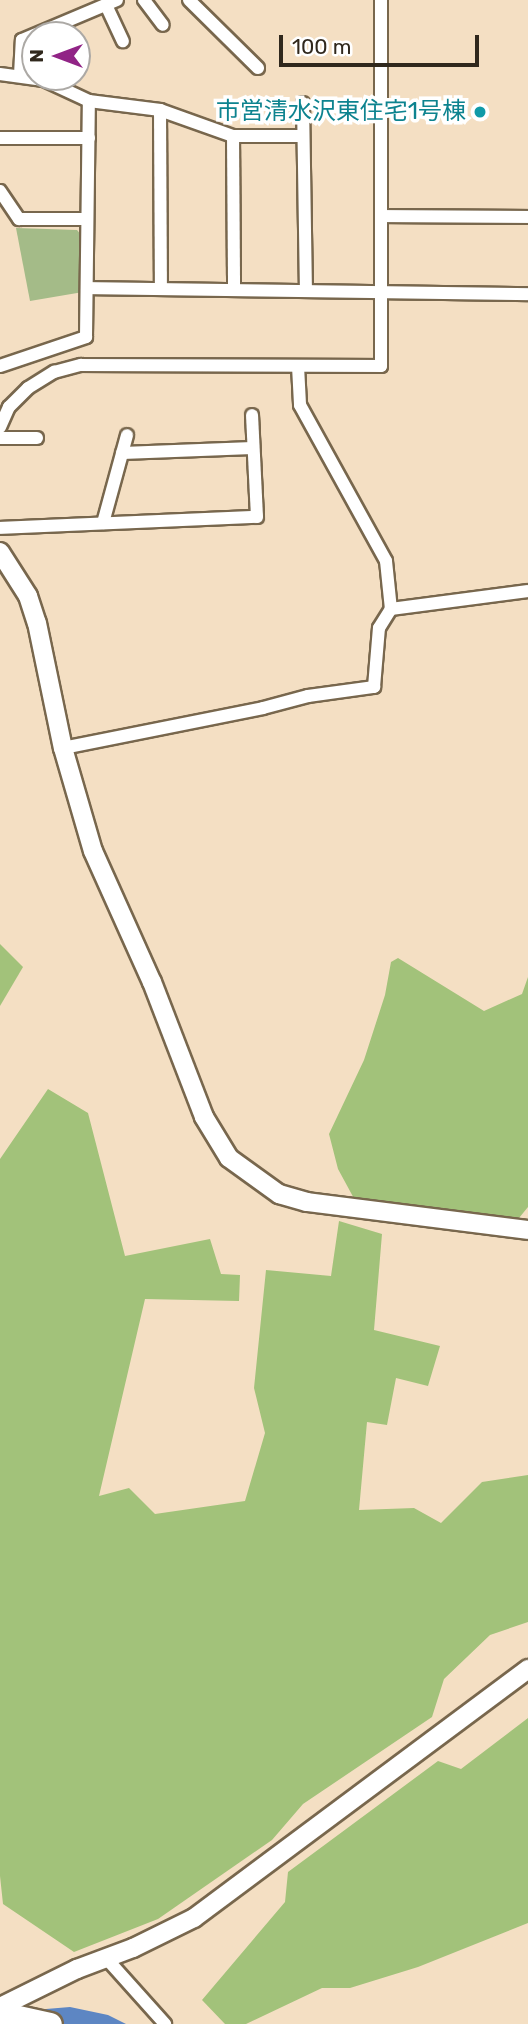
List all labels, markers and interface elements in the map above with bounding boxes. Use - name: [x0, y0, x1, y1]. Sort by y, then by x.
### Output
- north arrow: [21, 21, 91, 91]
- scale bar: [283, 21, 482, 65]
- text: 100 m: [292, 34, 351, 59]
- text: N: [25, 49, 48, 63]
- place label: 市営清水沢東住宅1号棟: [216, 98, 466, 126]
- marker: 市営清水沢東住宅1号棟: [472, 104, 488, 120]

